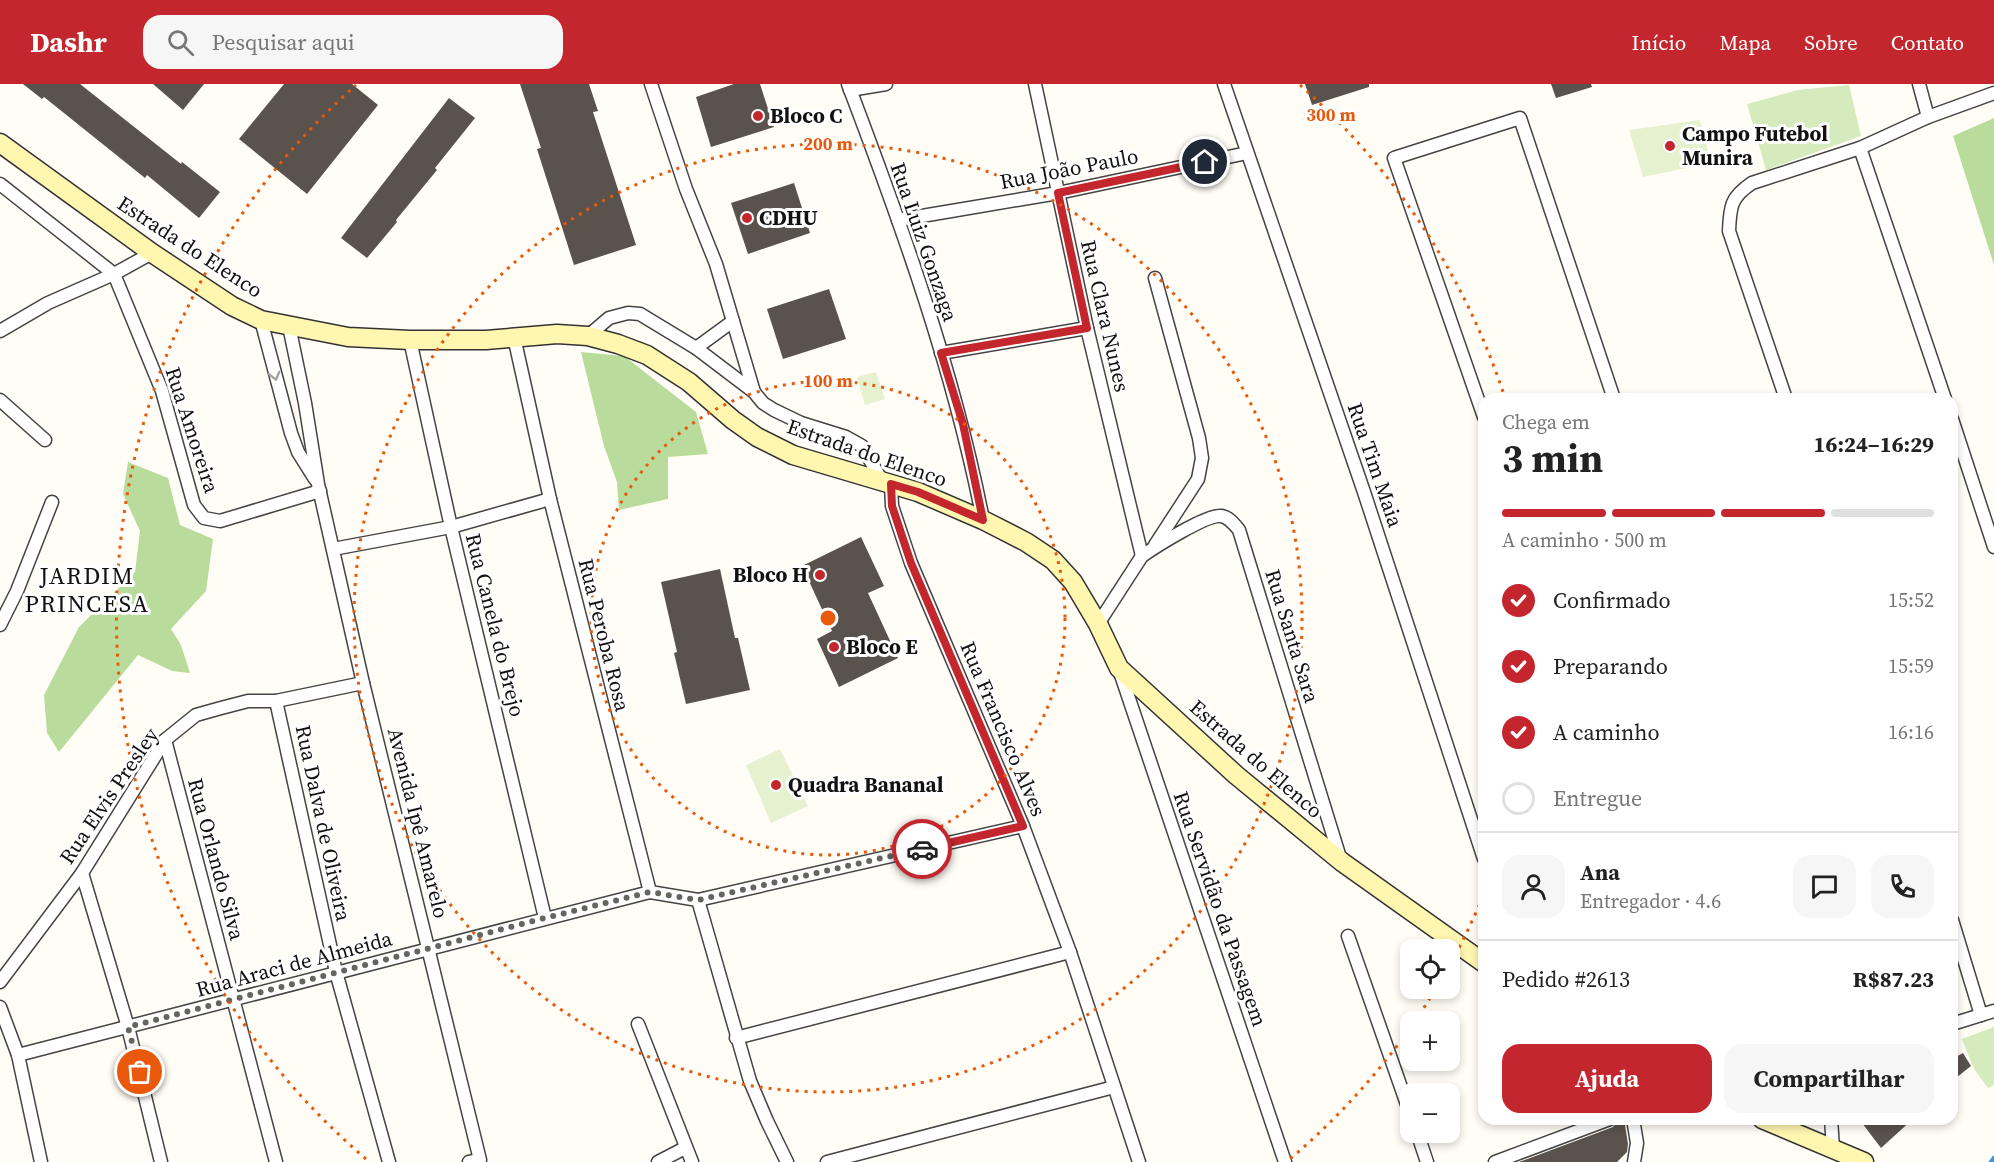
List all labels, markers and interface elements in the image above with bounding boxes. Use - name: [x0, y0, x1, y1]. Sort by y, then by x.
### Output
- search box: [143, 15, 563, 69]
- text: Dashr: [30, 23, 107, 61]
- icon: search: [164, 26, 197, 59]
- text: Pesquisar aqui: [212, 27, 355, 57]
- text: Início: [1632, 28, 1686, 57]
- text: Mapa: [1719, 28, 1771, 57]
- text: Sobre: [1804, 28, 1858, 57]
- text: Contato: [1891, 28, 1964, 57]
- place label: Bloco C: [770, 101, 842, 130]
- text: 300 m: [1306, 102, 1356, 127]
- marker: Bloco C: [751, 109, 765, 123]
- place label: Campo Futebol Munira: [1682, 119, 1828, 172]
- text: 200 m: [803, 131, 853, 156]
- pin: [1179, 136, 1230, 187]
- marker: Campo Futebol Munira: [1663, 139, 1677, 153]
- street label: Rua João Paulo: [997, 141, 1141, 196]
- icon: home: [1188, 145, 1221, 178]
- street label: Rua Luiz Gonzaga: [884, 159, 965, 325]
- street label: Estrada do Elenco: [112, 189, 268, 304]
- place label: CDHU: [759, 203, 818, 232]
- marker: CDHU: [740, 211, 754, 225]
- street label: Rua Clara Nunes: [1074, 237, 1137, 395]
- street label: Rua Amoreira: [159, 363, 227, 497]
- text: 100 m: [803, 368, 853, 393]
- one-way arrow: [268, 371, 281, 381]
- street label: Rua Tim Maia: [1341, 399, 1410, 531]
- text: Chega em: [1502, 408, 1590, 436]
- street label: Estrada do Elenco: [783, 412, 951, 494]
- text: 16:24–16:29: [1814, 429, 1934, 459]
- text: 3 min: [1502, 432, 1603, 485]
- text: A caminho · 500 m: [1502, 526, 1667, 554]
- street label: Rua Canela do Brejo: [459, 530, 532, 720]
- street label: Rua Peroba Rosa: [571, 555, 638, 715]
- district label: JARDIM PRINCESA: [25, 559, 149, 620]
- place label: Bloco H: [733, 560, 808, 589]
- street label: Rua Santa Sara: [1258, 565, 1327, 707]
- marker: Bloco H: [813, 568, 827, 582]
- icon: check: [1502, 584, 1535, 617]
- text: Confirmado: [1553, 585, 1671, 615]
- text: 15:52: [1888, 586, 1934, 614]
- centre of rings: [818, 608, 838, 628]
- place label: Bloco E: [846, 632, 918, 661]
- street label: Rua Francisco Alves: [954, 637, 1053, 821]
- marker: Bloco E: [827, 640, 841, 654]
- icon: check: [1502, 650, 1535, 683]
- text: Preparando: [1553, 651, 1668, 681]
- text: 15:59: [1888, 652, 1934, 680]
- street label: Estrada do Elenco: [1184, 693, 1329, 825]
- icon: check: [1502, 716, 1535, 749]
- text: A caminho: [1553, 717, 1660, 747]
- text: 16:16: [1888, 718, 1934, 746]
- street label: Rua Elvis Presley: [52, 722, 165, 870]
- street label: Rua Dalva de Oliveira: [289, 722, 359, 924]
- street label: Avenida Ipê Amarelo: [381, 725, 456, 921]
- place label: Quadra Bananal: [788, 770, 944, 799]
- street label: Rua Orlando Silva: [181, 775, 252, 943]
- marker: Quadra Bananal: [769, 778, 783, 792]
- text: Entregue: [1553, 783, 1642, 813]
- street label: Rua Servidão da Passagem: [1167, 787, 1274, 1030]
- courier: [892, 819, 952, 879]
- icon: car: [906, 833, 939, 866]
- button: person: [1502, 855, 1565, 918]
- button: chat: [1793, 855, 1856, 918]
- button: phone: [1871, 855, 1934, 918]
- text: Ana: [1580, 857, 1620, 887]
- text: Entregador · 4.6: [1580, 887, 1721, 915]
- street label: Rua Araci de Almeida: [193, 923, 395, 1004]
- map controls: [1400, 939, 1460, 1143]
- button: locate: [1400, 939, 1460, 999]
- text: Pedido #2613: [1502, 964, 1630, 994]
- text: R$87.23: [1853, 964, 1934, 994]
- button: +: [1400, 1011, 1460, 1071]
- button: Ajuda: [1502, 1044, 1712, 1113]
- button: Compartilhar: [1724, 1044, 1934, 1113]
- pin: [114, 1046, 165, 1097]
- icon: bag: [123, 1055, 156, 1088]
- button: −: [1400, 1083, 1460, 1143]

